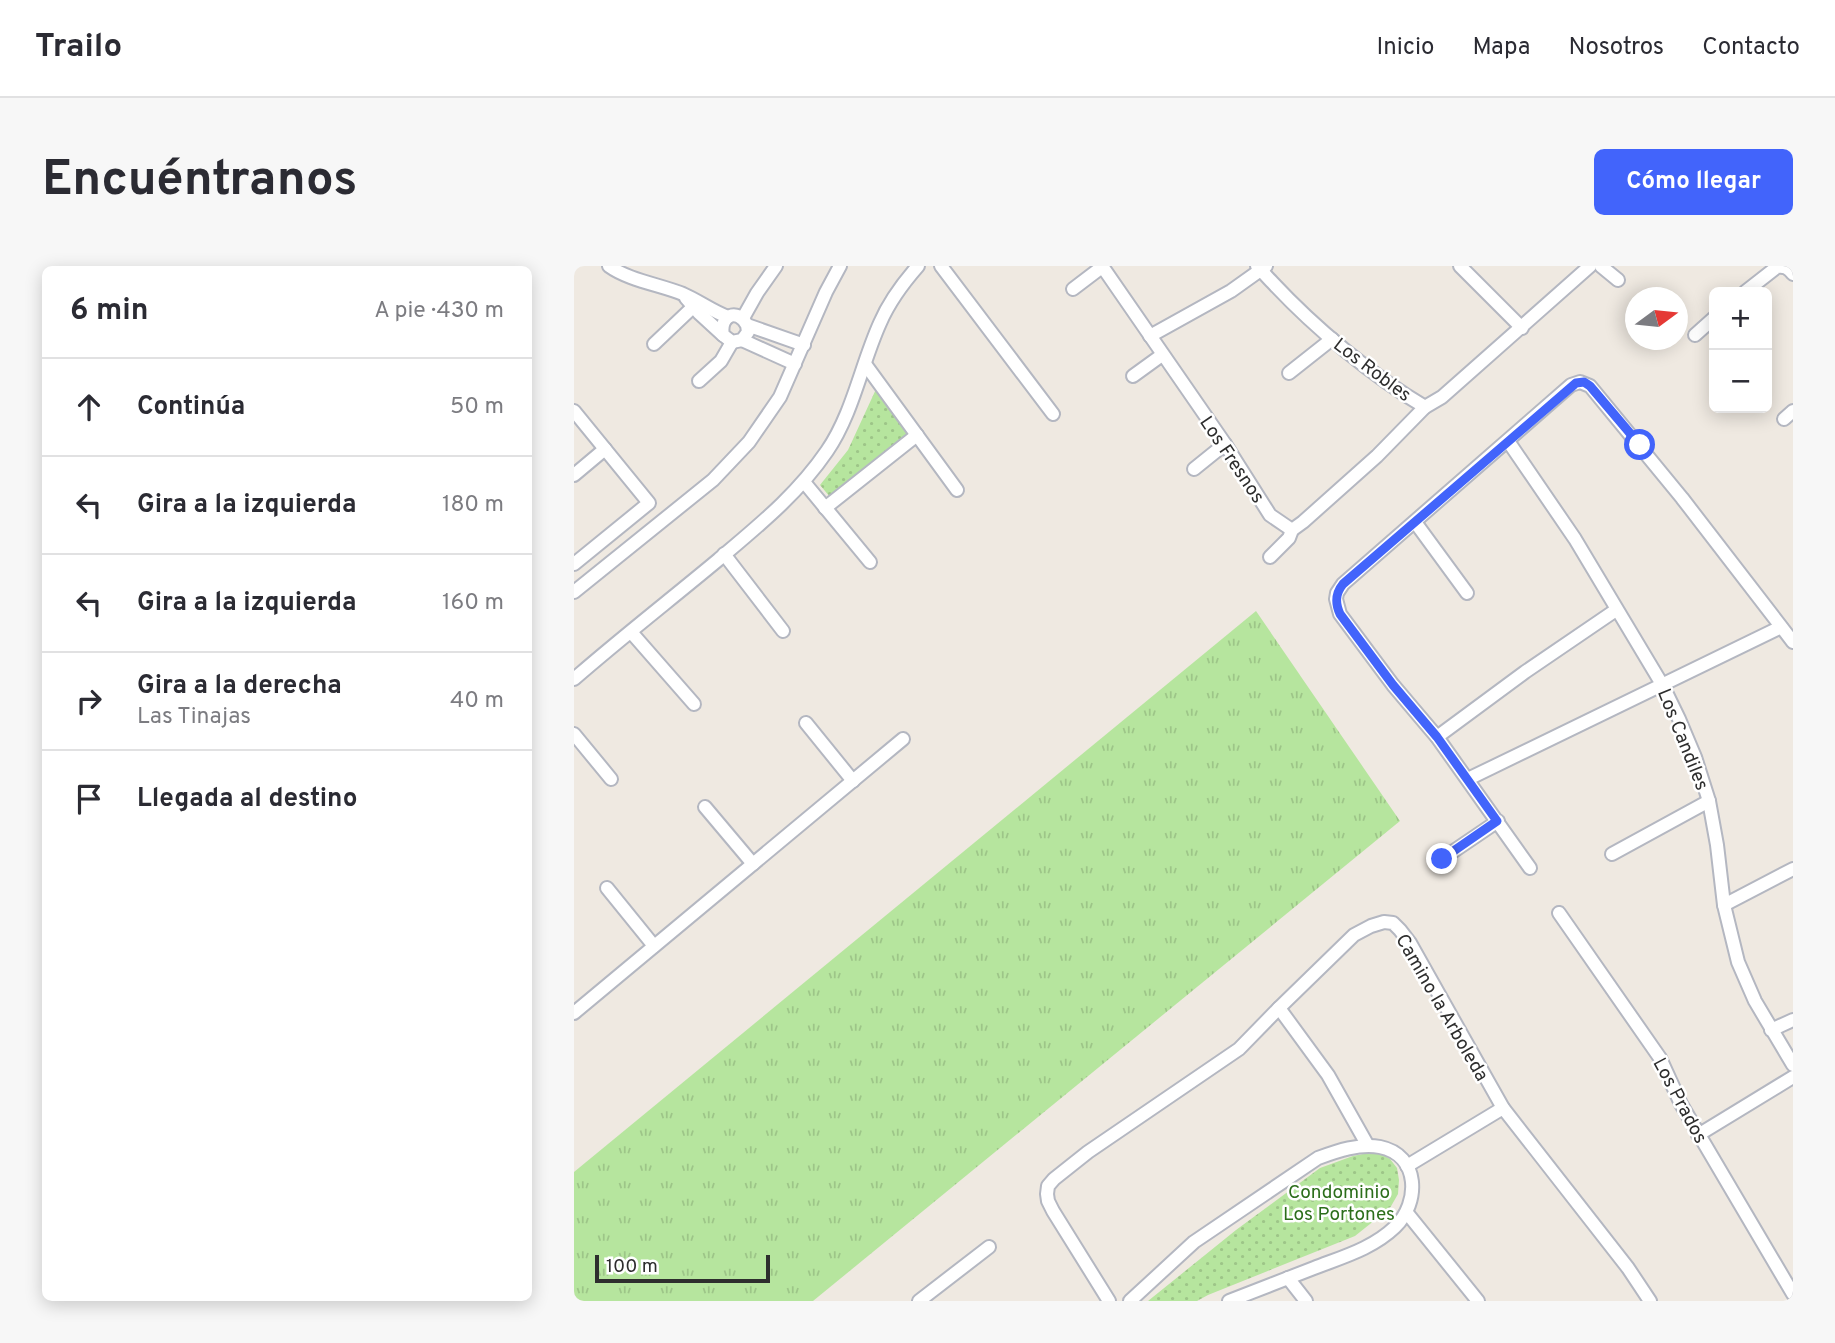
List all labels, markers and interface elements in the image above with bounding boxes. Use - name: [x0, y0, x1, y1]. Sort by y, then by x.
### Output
- text: Trailo: [35, 27, 122, 69]
- text: Inicio: [1377, 33, 1434, 63]
- text: Mapa: [1472, 33, 1531, 63]
- text: Nosotros: [1569, 33, 1664, 63]
- text: Contacto: [1702, 33, 1800, 63]
- button: Cómo llegar: [1594, 149, 1793, 215]
- text: Encuéntranos: [42, 151, 357, 213]
- north arrow: [1625, 287, 1688, 350]
- map controls: [1709, 287, 1772, 413]
- button: +: [1709, 287, 1772, 350]
- text: 6 min: [70, 293, 148, 330]
- text: A pie · 430 m: [374, 297, 504, 326]
- street label: Los Robles: [1328, 333, 1416, 408]
- button: −: [1709, 350, 1772, 413]
- icon: ahead: [70, 388, 108, 426]
- text: Continúa: [137, 391, 245, 424]
- text: 50 m: [450, 393, 504, 422]
- street label: Los Fresnos: [1193, 412, 1269, 508]
- route start: [1624, 429, 1655, 460]
- icon: left: [70, 486, 108, 524]
- text: Gira a la izquierda: [137, 489, 356, 522]
- text: 180 m: [442, 491, 504, 520]
- icon: left: [70, 584, 108, 622]
- text: Gira a la izquierda: [137, 587, 356, 620]
- text: 160 m: [442, 589, 504, 618]
- text: Gira a la derecha: [137, 670, 342, 703]
- icon: right: [70, 682, 108, 720]
- street label: Los Candiles: [1651, 685, 1713, 794]
- text: 40 m: [450, 687, 504, 716]
- text: Las Tinajas: [137, 703, 251, 732]
- icon: arrive: [70, 780, 108, 818]
- text: Llegada al destino: [137, 783, 357, 816]
- route end: [1426, 843, 1457, 874]
- street label: Camino la Arboleda: [1389, 930, 1493, 1086]
- street label: Los Prados: [1647, 1054, 1712, 1148]
- park label: Condominio Los Portones: [1283, 1181, 1395, 1227]
- scale bar: [595, 1252, 770, 1284]
- text: 100 m: [606, 1255, 658, 1279]

